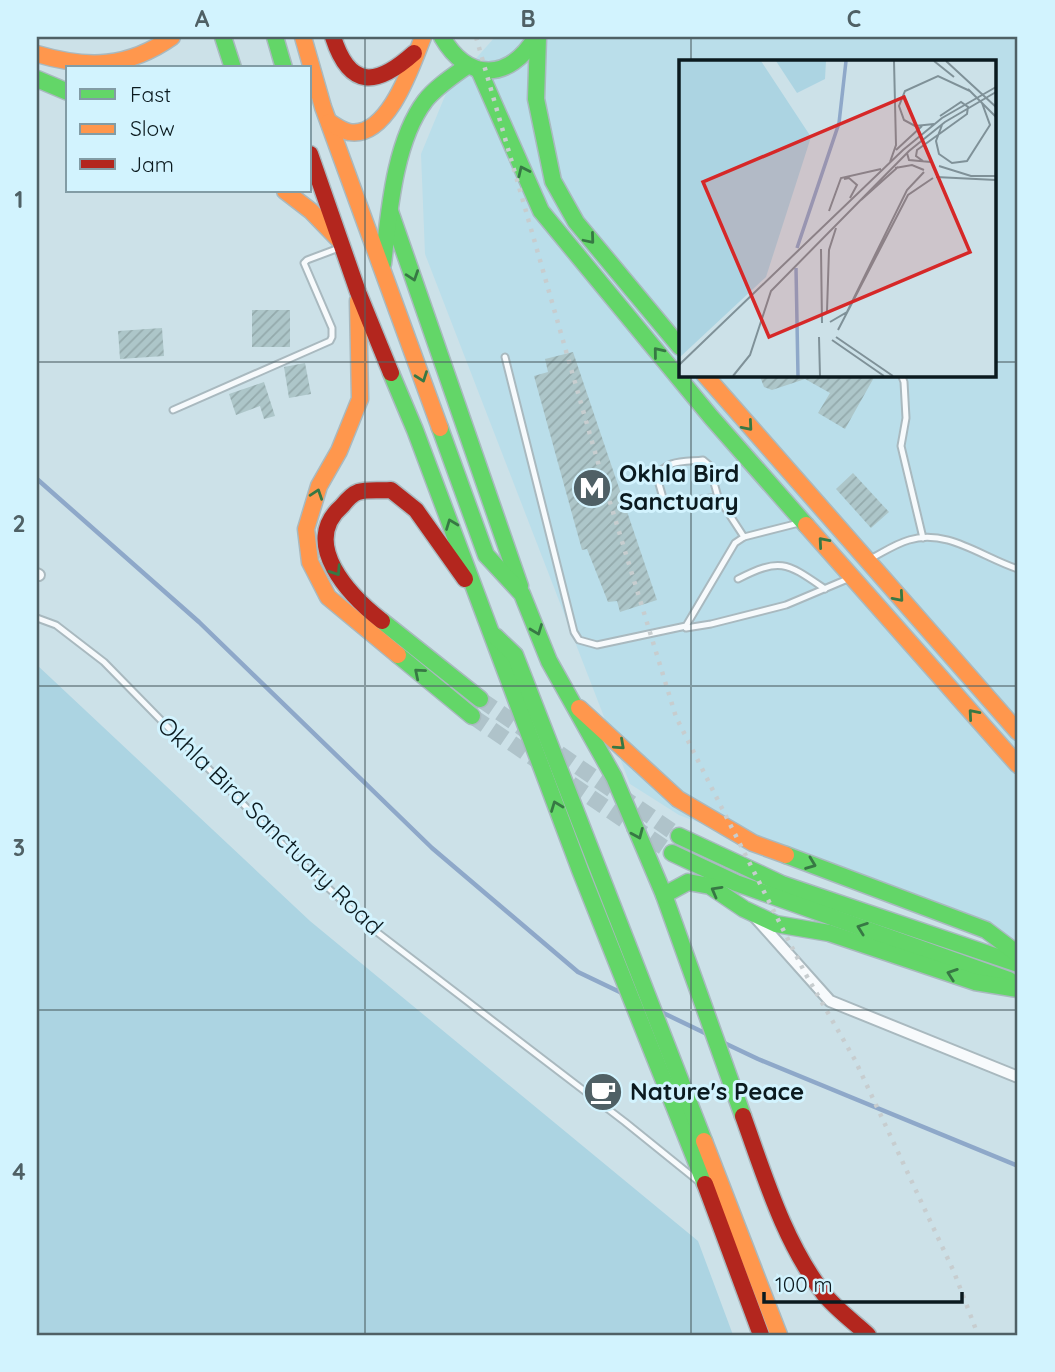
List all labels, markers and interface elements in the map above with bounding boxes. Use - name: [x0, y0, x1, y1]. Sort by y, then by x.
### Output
- text: A: [195, 4, 210, 33]
- text: B: [520, 4, 536, 33]
- text: C: [847, 4, 861, 33]
- inset map: [679, 60, 996, 376]
- legend: [66, 66, 312, 192]
- text: Fast: [130, 81, 171, 107]
- text: Slow: [130, 115, 175, 141]
- text: Jam: [130, 151, 174, 177]
- one-way arrow: [517, 166, 531, 178]
- text: 1: [15, 185, 23, 214]
- one-way arrow: [582, 231, 594, 244]
- one-way arrow: [405, 269, 419, 281]
- one-way arrow: [654, 347, 666, 360]
- one-way arrow: [414, 371, 428, 383]
- one-way arrow: [740, 418, 752, 431]
- place label: Okhla Bird Sanctuary: [619, 458, 739, 516]
- metro station icon: Okhla Bird Sanctuary: [571, 467, 613, 509]
- one-way arrow: [309, 489, 323, 501]
- text: 2: [12, 509, 26, 538]
- one-way arrow: [445, 519, 459, 531]
- one-way arrow: [819, 538, 831, 551]
- one-way arrow: [328, 563, 341, 576]
- one-way arrow: [891, 589, 903, 602]
- one-way arrow: [528, 624, 542, 636]
- one-way arrow: [415, 668, 427, 681]
- one-way arrow: [969, 709, 981, 722]
- street label: Okhla Bird Sanctuary Road: [152, 710, 390, 941]
- one-way arrow: [612, 737, 625, 749]
- one-way arrow: [551, 801, 565, 813]
- one-way arrow: [630, 826, 644, 839]
- text: 3: [13, 833, 25, 862]
- one-way arrow: [804, 856, 816, 870]
- one-way arrow: [711, 886, 723, 899]
- one-way arrow: [856, 922, 868, 936]
- one-way arrow: [946, 968, 958, 982]
- cafe icon: Nature's Peace: [582, 1071, 624, 1113]
- place label: Nature's Peace: [630, 1076, 804, 1106]
- text: 4: [12, 1157, 26, 1186]
- scale bar: [764, 1260, 962, 1304]
- text: 100 m: [775, 1271, 833, 1297]

